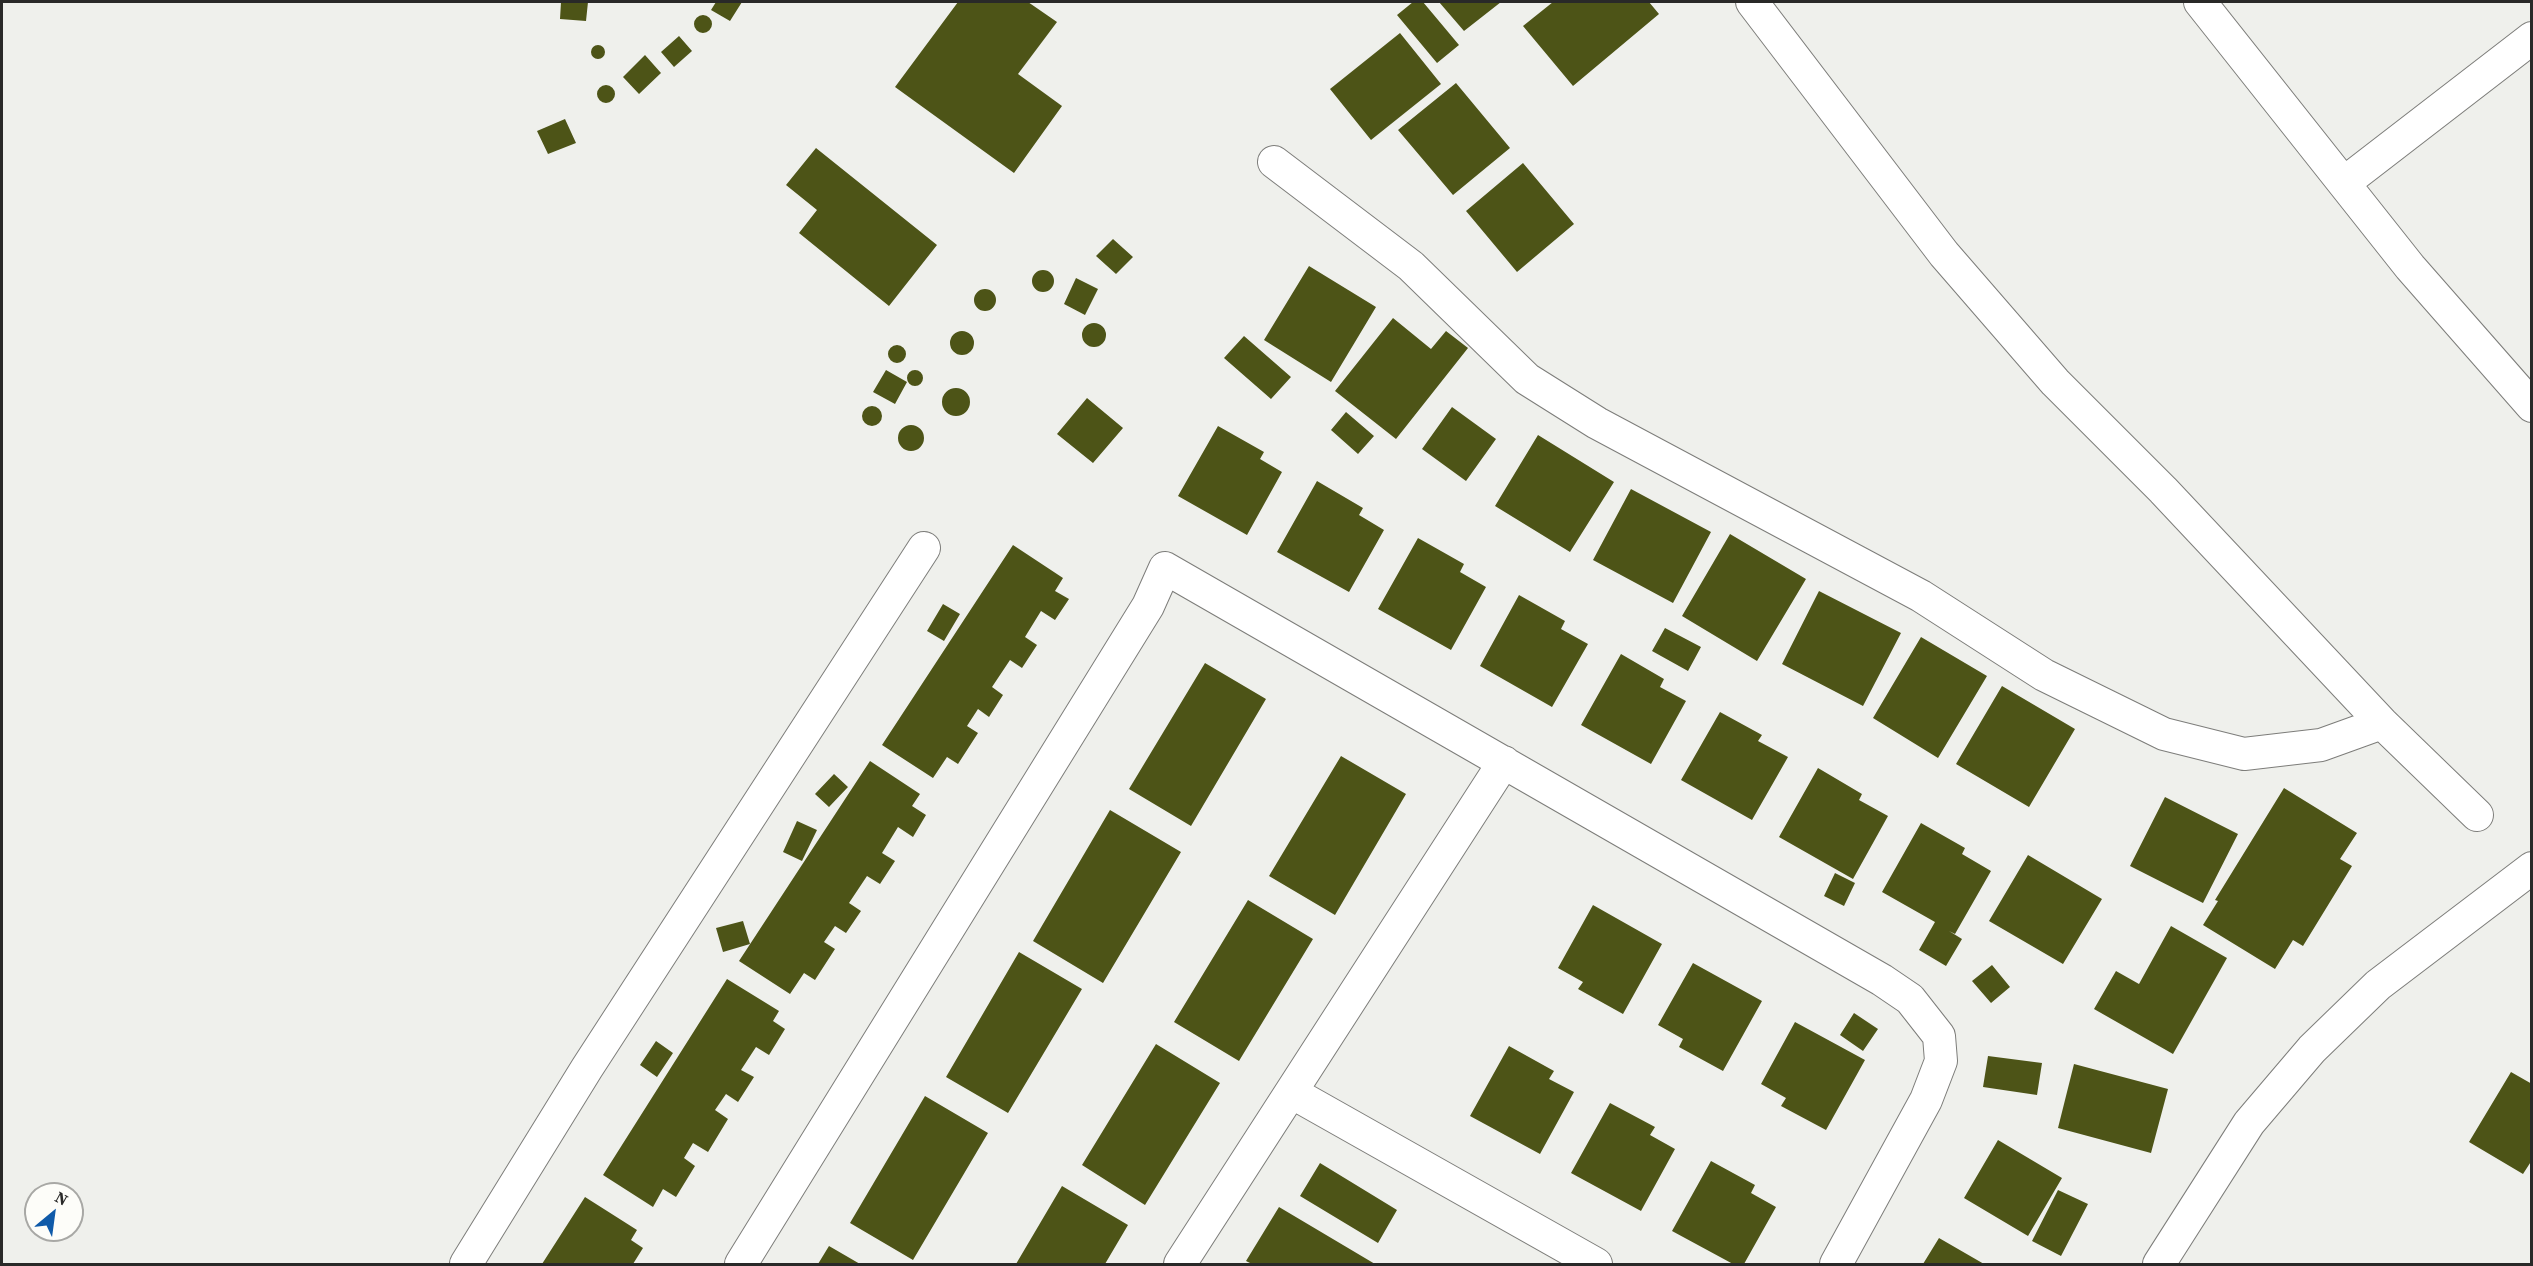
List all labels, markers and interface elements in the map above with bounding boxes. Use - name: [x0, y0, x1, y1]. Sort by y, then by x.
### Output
- north arrow: [24, 1182, 84, 1242]
- text: N: [51, 1186, 72, 1210]

